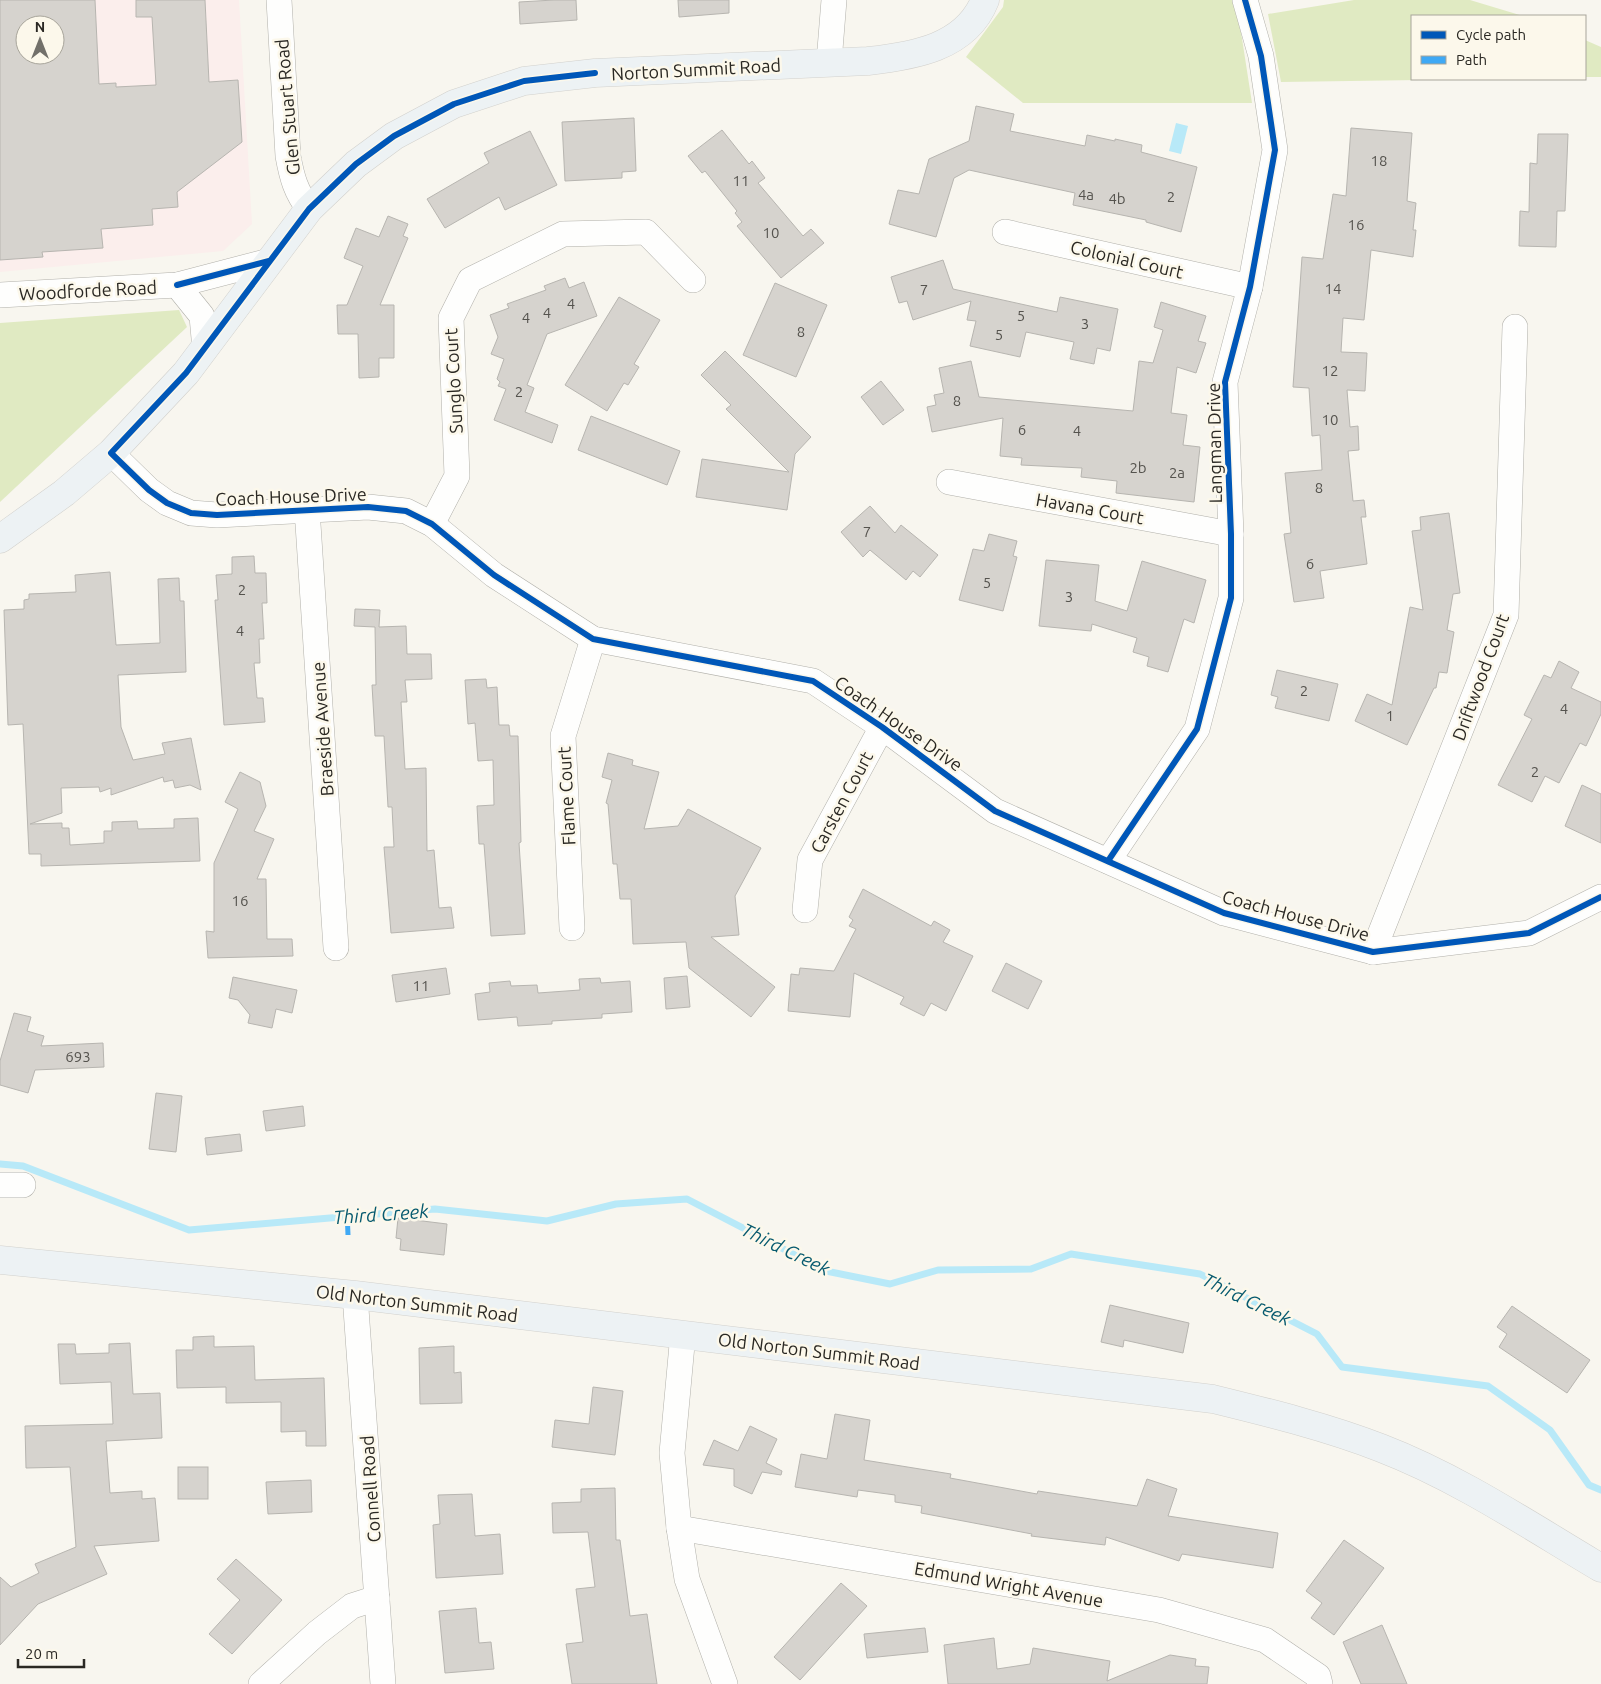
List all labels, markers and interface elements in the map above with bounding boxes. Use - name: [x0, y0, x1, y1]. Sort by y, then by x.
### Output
- north arrow: [15, 15, 65, 65]
- legend: [1411, 15, 1586, 80]
- text: N: [35, 19, 45, 35]
- text: Cycle path: [1456, 26, 1526, 43]
- street label: Glen Stuart Road: [271, 38, 303, 176]
- text: Path: [1456, 51, 1487, 68]
- street label: Norton Summit Road: [611, 55, 781, 83]
- house number: 18: [1371, 152, 1387, 169]
- house number: 11: [733, 172, 749, 189]
- house number: 4a: [1078, 186, 1094, 203]
- house number: 2: [1167, 188, 1175, 205]
- house number: 4b: [1108, 190, 1126, 207]
- house number: 16: [1348, 216, 1364, 233]
- house number: 10: [763, 224, 779, 241]
- street label: Colonial Court: [1069, 236, 1185, 282]
- street label: Woodforde Road: [18, 276, 158, 304]
- house number: 14: [1325, 280, 1341, 297]
- house number: 7: [920, 281, 928, 298]
- house number: 4: [567, 295, 575, 312]
- house number: 4: [543, 304, 551, 321]
- house number: 5: [1017, 307, 1025, 324]
- house number: 4: [522, 309, 530, 326]
- house number: 3: [1081, 315, 1089, 332]
- house number: 8: [797, 323, 805, 340]
- house number: 5: [995, 326, 1003, 343]
- street label: Sunglo Court: [440, 328, 466, 434]
- house number: 12: [1322, 362, 1338, 379]
- street label: Langman Drive: [1203, 382, 1225, 504]
- house number: 2: [515, 383, 523, 400]
- house number: 8: [953, 392, 961, 409]
- house number: 10: [1322, 411, 1338, 428]
- house number: 6: [1018, 421, 1026, 438]
- house number: 4: [1073, 422, 1081, 439]
- house number: 2b: [1129, 459, 1147, 476]
- house number: 2a: [1169, 464, 1185, 481]
- house number: 8: [1315, 479, 1323, 496]
- street label: Coach House Drive: [215, 483, 367, 509]
- street label: Havana Court: [1035, 489, 1145, 527]
- house number: 7: [863, 523, 871, 540]
- house number: 6: [1306, 555, 1314, 572]
- house number: 5: [983, 574, 991, 591]
- house number: 2: [238, 581, 246, 598]
- house number: 3: [1065, 588, 1073, 605]
- street label: Driftwood Court: [1448, 611, 1512, 743]
- house number: 4: [236, 622, 244, 639]
- street label: Braeside Avenue: [307, 661, 337, 797]
- street label: Coach House Drive: [831, 671, 967, 775]
- house number: 2: [1300, 682, 1308, 699]
- house number: 4: [1560, 700, 1568, 717]
- house number: 1: [1386, 707, 1394, 724]
- street label: Flame Court: [553, 746, 579, 846]
- street label: Carsten Court: [806, 748, 876, 856]
- house number: 2: [1531, 763, 1539, 780]
- street label: Coach House Drive: [1220, 886, 1372, 944]
- house number: 16: [232, 892, 248, 909]
- house number: 11: [413, 977, 429, 994]
- house number: 693: [65, 1048, 91, 1065]
- water label: Third Creek: [332, 1200, 430, 1228]
- water label: Third Creek: [738, 1218, 834, 1280]
- water label: Third Creek: [1199, 1268, 1295, 1330]
- street label: Old Norton Summit Road: [315, 1281, 519, 1325]
- street label: Old Norton Summit Road: [717, 1329, 921, 1373]
- street label: Connell Road: [356, 1435, 384, 1543]
- street label: Edmund Wright Avenue: [913, 1558, 1105, 1610]
- scale bar: [18, 1636, 84, 1668]
- text: 20 m: [25, 1645, 58, 1662]

